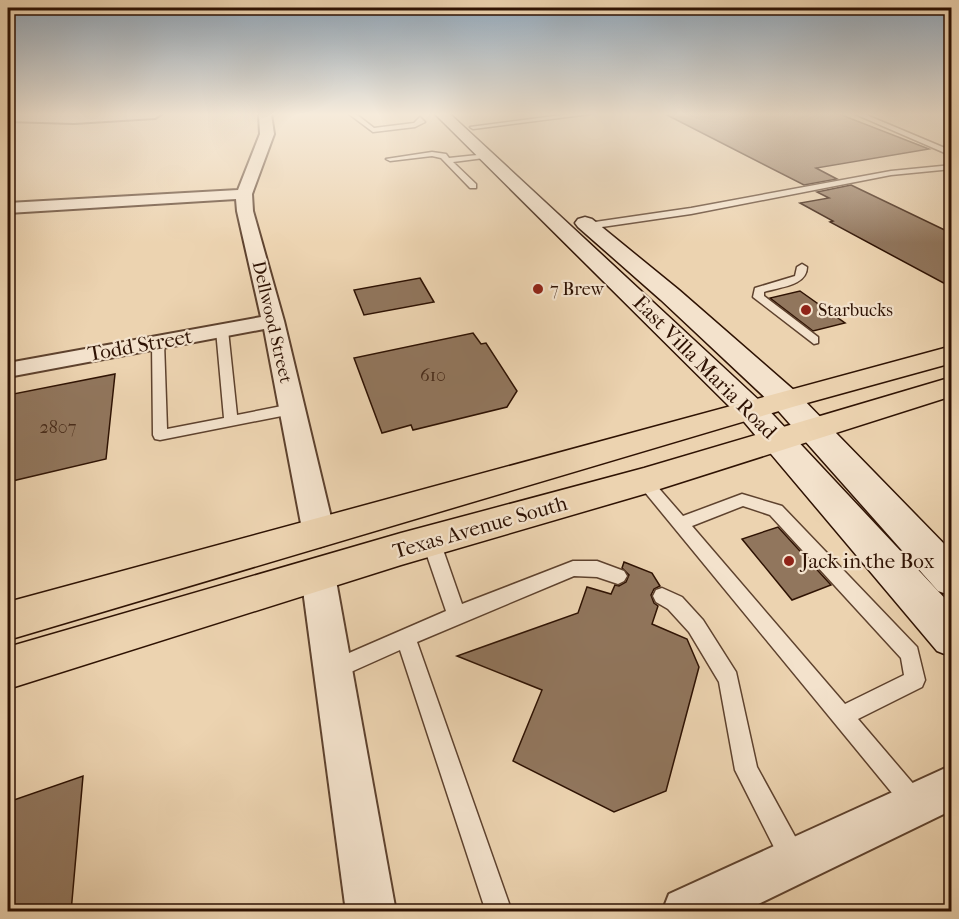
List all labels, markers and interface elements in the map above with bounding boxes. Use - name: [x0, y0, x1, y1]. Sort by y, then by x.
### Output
- street label: Dellwood Street: [248, 259, 296, 386]
- place label: 7 Brew: [550, 279, 605, 300]
- marker: 7 Brew: [531, 282, 545, 296]
- street label: East Villa Maria Road: [628, 290, 782, 444]
- place label: Starbucks: [818, 300, 893, 321]
- marker: Starbucks: [799, 303, 813, 317]
- street label: Todd Street: [86, 324, 195, 366]
- house number: 610: [420, 365, 446, 386]
- house number: 2807: [40, 417, 77, 438]
- street label: Texas Avenue South: [390, 491, 570, 563]
- place label: Jack in the Box: [799, 549, 935, 573]
- marker: Jack in the Box: [782, 554, 796, 568]

